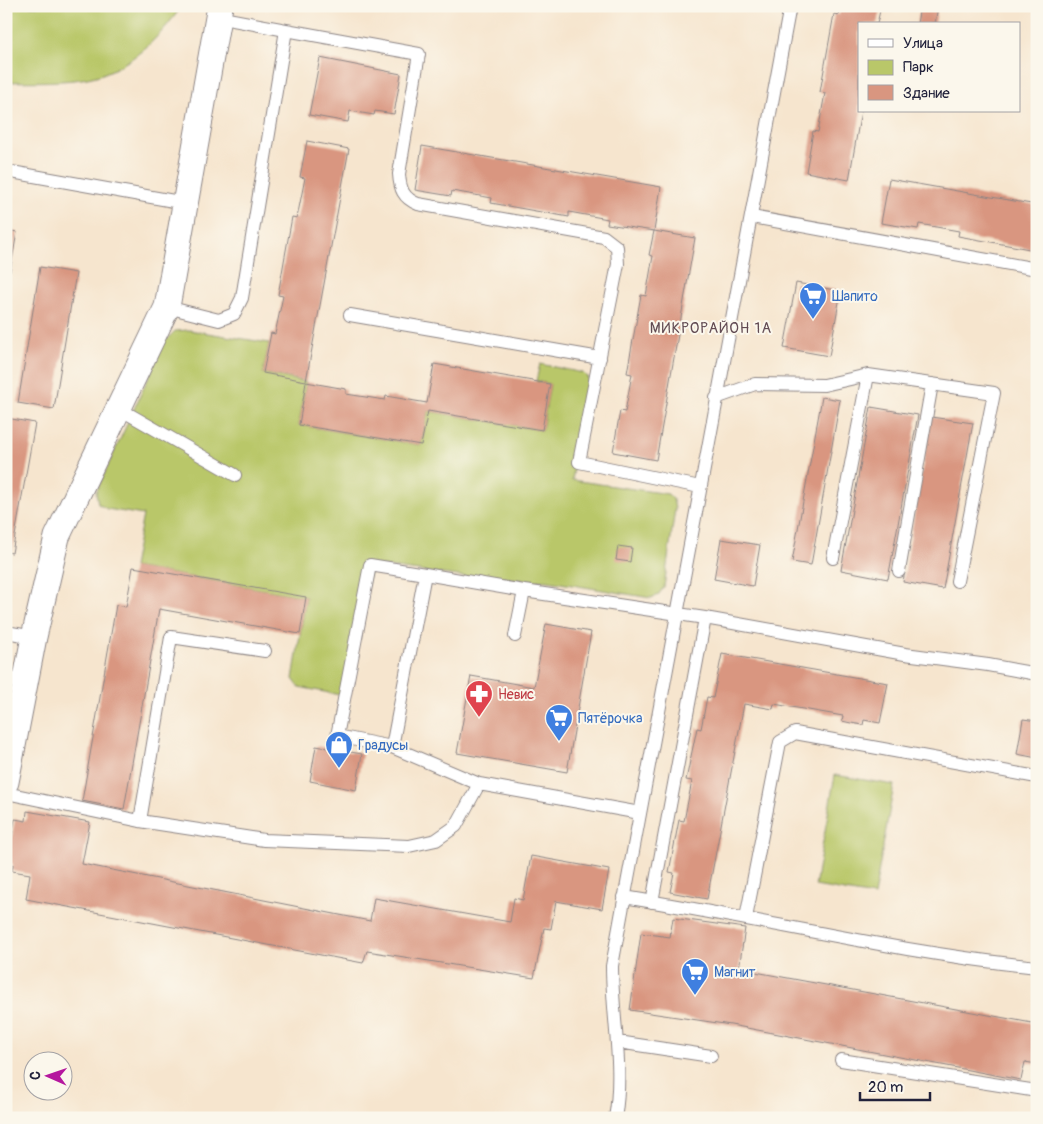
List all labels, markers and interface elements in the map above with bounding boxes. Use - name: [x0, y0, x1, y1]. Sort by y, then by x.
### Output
- legend: [858, 22, 1020, 112]
- text: Улица: [903, 34, 943, 53]
- text: Парк: [903, 58, 934, 77]
- text: Здание: [903, 84, 950, 103]
- supermarket icon: Шапито: [798, 281, 828, 320]
- place label: Шапито: [832, 288, 878, 305]
- district label: МИКРОРАЙОН 1А: [650, 319, 772, 338]
- pharmacy icon: Невис: [464, 679, 494, 718]
- place label: Невис: [498, 686, 534, 703]
- supermarket icon: Пятёрочка: [544, 703, 574, 742]
- place label: Пятёрочка: [578, 710, 642, 727]
- shop icon: Градусы: [324, 730, 354, 769]
- place label: Градусы: [358, 737, 408, 754]
- supermarket icon: Магнит: [680, 957, 710, 996]
- place label: Магнит: [714, 964, 756, 981]
- north arrow: [22, 1052, 72, 1102]
- scale bar: [860, 1069, 930, 1101]
- text: С: [27, 1071, 44, 1080]
- text: 20 m: [868, 1078, 903, 1097]

